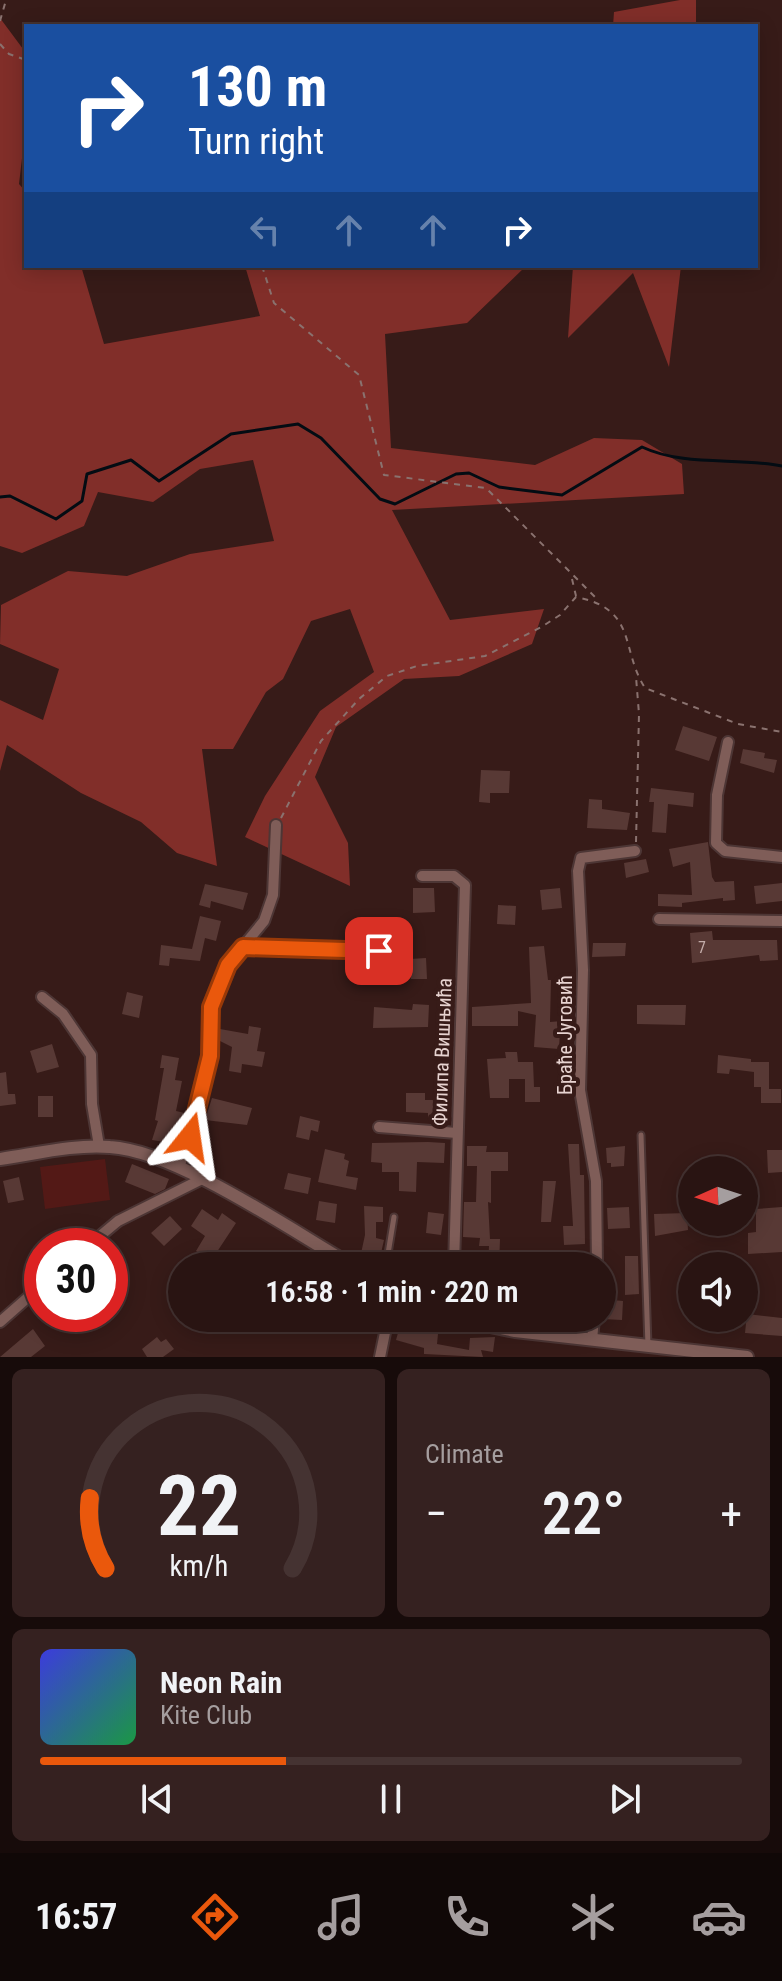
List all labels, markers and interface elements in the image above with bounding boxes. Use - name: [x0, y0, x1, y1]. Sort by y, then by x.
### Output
- text: 130 m: [188, 54, 327, 120]
- icon: right: [56, 56, 160, 160]
- text: Turn right: [188, 121, 324, 163]
- icon: left: [243, 208, 287, 252]
- icon: ahead: [327, 208, 371, 252]
- icon: ahead: [411, 208, 455, 252]
- icon: right: [495, 208, 539, 252]
- pin: [345, 917, 413, 985]
- icon: arrive: [357, 929, 401, 973]
- house number: 7: [698, 938, 706, 957]
- street label: Браће Југовић: [553, 975, 577, 1095]
- street label: Филипа Вишњића: [427, 977, 457, 1127]
- position arrow: [148, 1095, 232, 1179]
- north arrow: [678, 1156, 758, 1236]
- map controls: [678, 1156, 758, 1332]
- speed limit sign: 30: [24, 1228, 128, 1332]
- button: sound: [678, 1252, 758, 1332]
- text: 16:58 · 1 min · 220 m: [265, 1274, 519, 1309]
- text: Climate: [425, 1439, 504, 1469]
- text: 22: [156, 1458, 241, 1555]
- text: 22°: [542, 1478, 625, 1549]
- text: −: [425, 1488, 447, 1540]
- text: +: [720, 1488, 742, 1540]
- text: km/h: [169, 1549, 228, 1583]
- text: Neon Rain: [160, 1665, 282, 1700]
- text: Kite Club: [160, 1700, 252, 1730]
- icon: previous: [135, 1777, 179, 1821]
- icon: pause: [369, 1777, 413, 1821]
- icon: next: [603, 1777, 647, 1821]
- icon: directions: [187, 1889, 243, 1945]
- icon: music: [313, 1889, 369, 1945]
- icon: phone: [439, 1889, 495, 1945]
- icon: climate: [565, 1889, 621, 1945]
- icon: car: [691, 1889, 747, 1945]
- text: 16:57: [35, 1896, 118, 1938]

